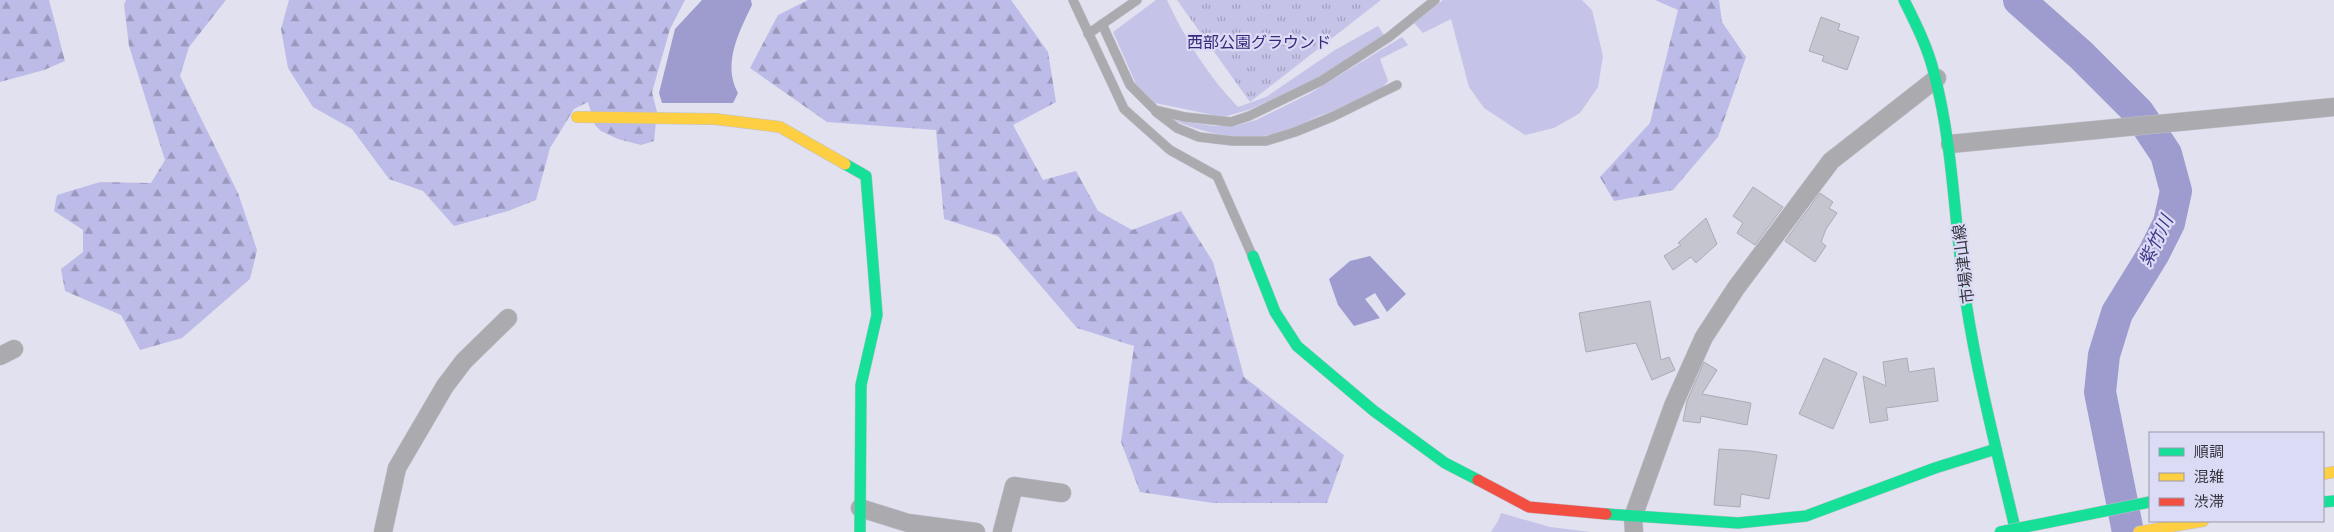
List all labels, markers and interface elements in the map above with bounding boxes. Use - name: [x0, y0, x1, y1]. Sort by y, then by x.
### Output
- park label: 西部公園グラウンド: [1187, 33, 1331, 52]
- water label: 紫竹川: [2134, 210, 2178, 270]
- street label: 市場津山線: [1949, 223, 1978, 305]
- legend: [2149, 432, 2324, 522]
- text: 順調: [2194, 443, 2224, 461]
- text: 混雑: [2194, 468, 2224, 486]
- text: 渋滞: [2194, 493, 2224, 511]

